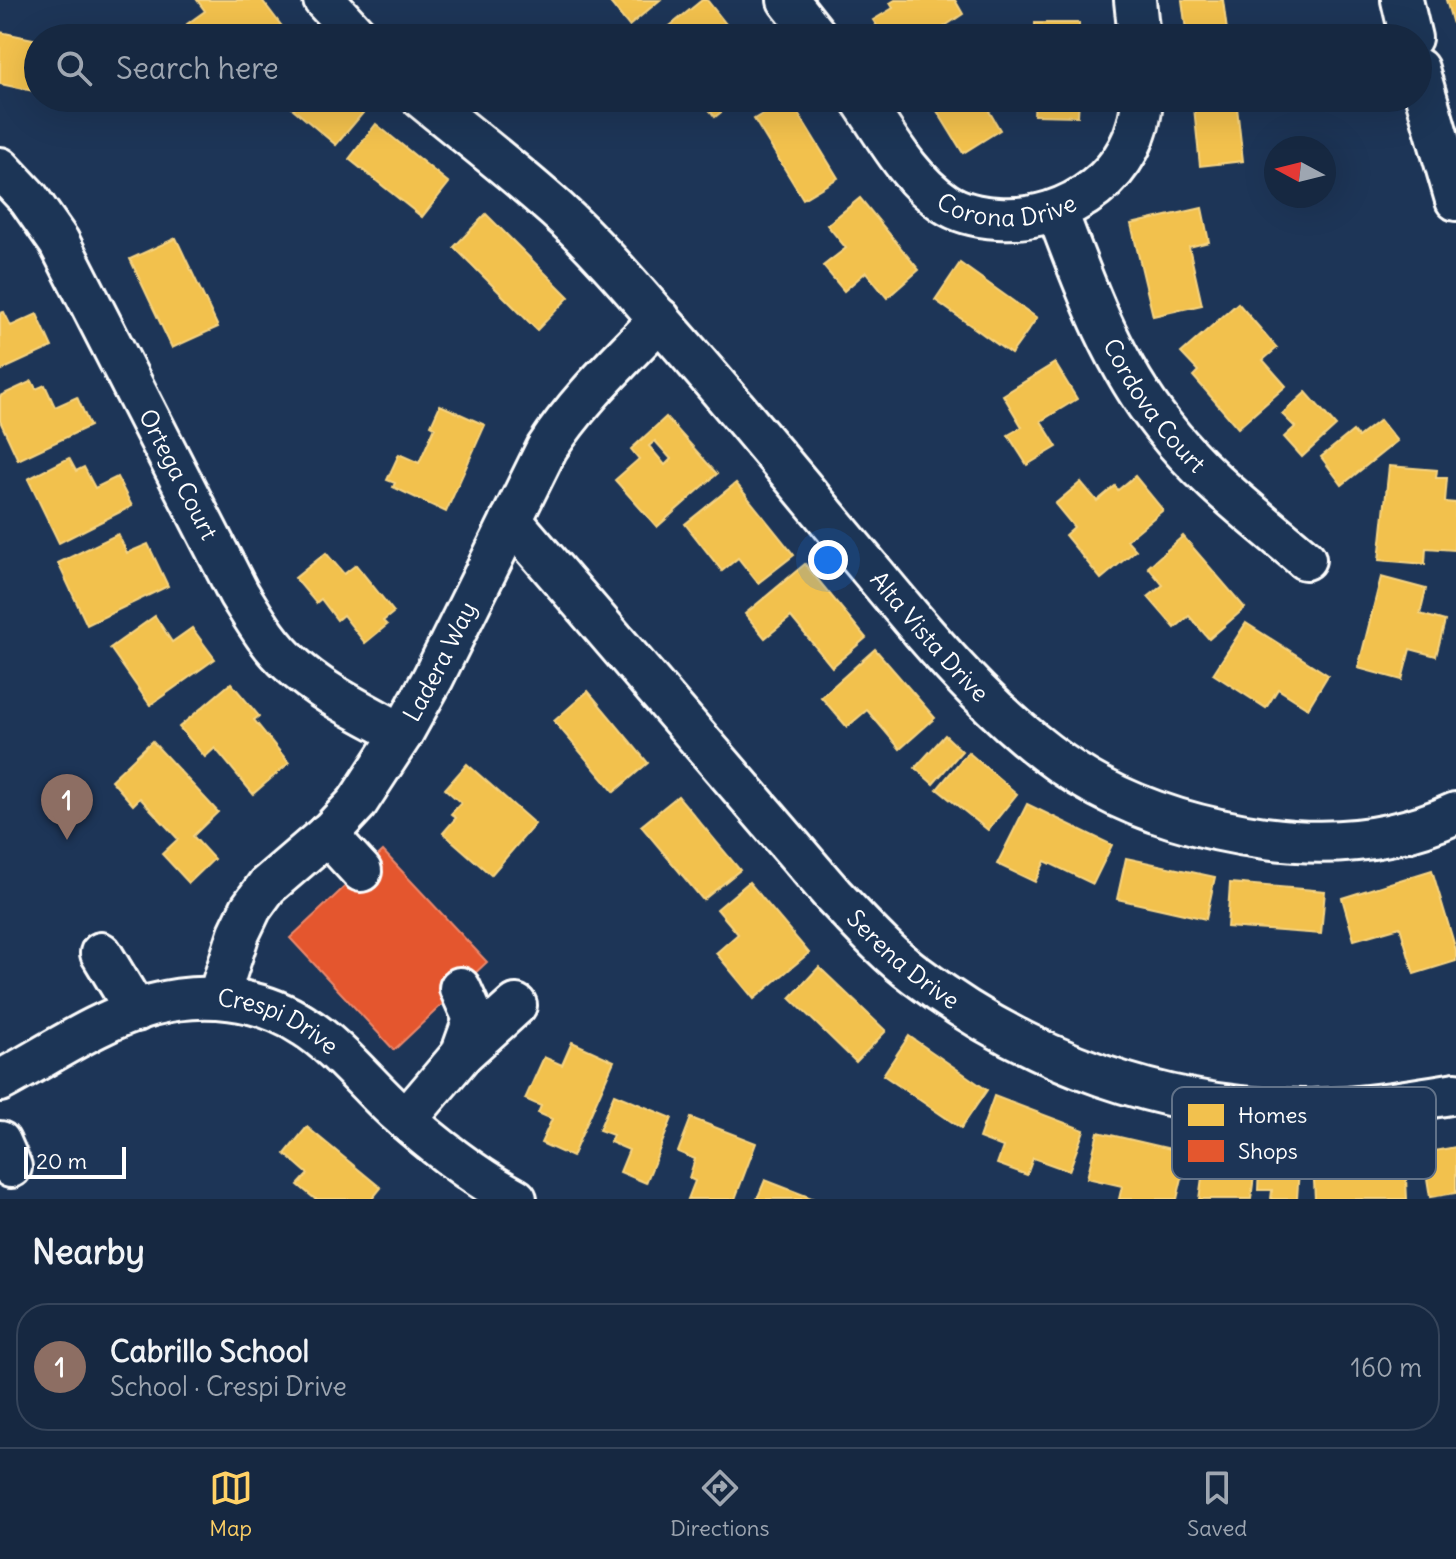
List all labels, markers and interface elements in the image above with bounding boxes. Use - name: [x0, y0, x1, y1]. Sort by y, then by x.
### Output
- search box: [24, 24, 1432, 112]
- icon: search: [52, 46, 96, 90]
- text: Search here: [116, 49, 279, 87]
- north arrow: [1264, 136, 1336, 208]
- street label: Corona Drive: [931, 186, 1081, 232]
- street label: Cordova Court: [1097, 333, 1212, 479]
- street label: Ortega Court: [133, 404, 225, 545]
- your location: [808, 540, 848, 580]
- street label: Alta Vista Drive: [864, 565, 995, 708]
- street label: Ladera Way: [396, 596, 482, 726]
- pin: 1: [41, 774, 93, 840]
- street label: Serena Drive: [841, 903, 965, 1015]
- street label: Crespi Drive: [216, 982, 345, 1060]
- legend: [1172, 1087, 1436, 1179]
- text: Homes: [1238, 1101, 1307, 1129]
- text: Shops: [1238, 1137, 1298, 1165]
- scale bar: [24, 1143, 126, 1179]
- text: 20 m: [36, 1147, 87, 1175]
- text: Nearby: [32, 1230, 145, 1273]
- text: Cabrillo School: [110, 1332, 309, 1370]
- text: 1: [55, 1351, 65, 1384]
- text: 160 m: [1351, 1351, 1422, 1384]
- text: School · Crespi Drive: [110, 1370, 347, 1403]
- tab: Map: [209, 1466, 253, 1542]
- tab: Directions: [670, 1466, 770, 1542]
- tab: Saved: [1187, 1466, 1247, 1542]

